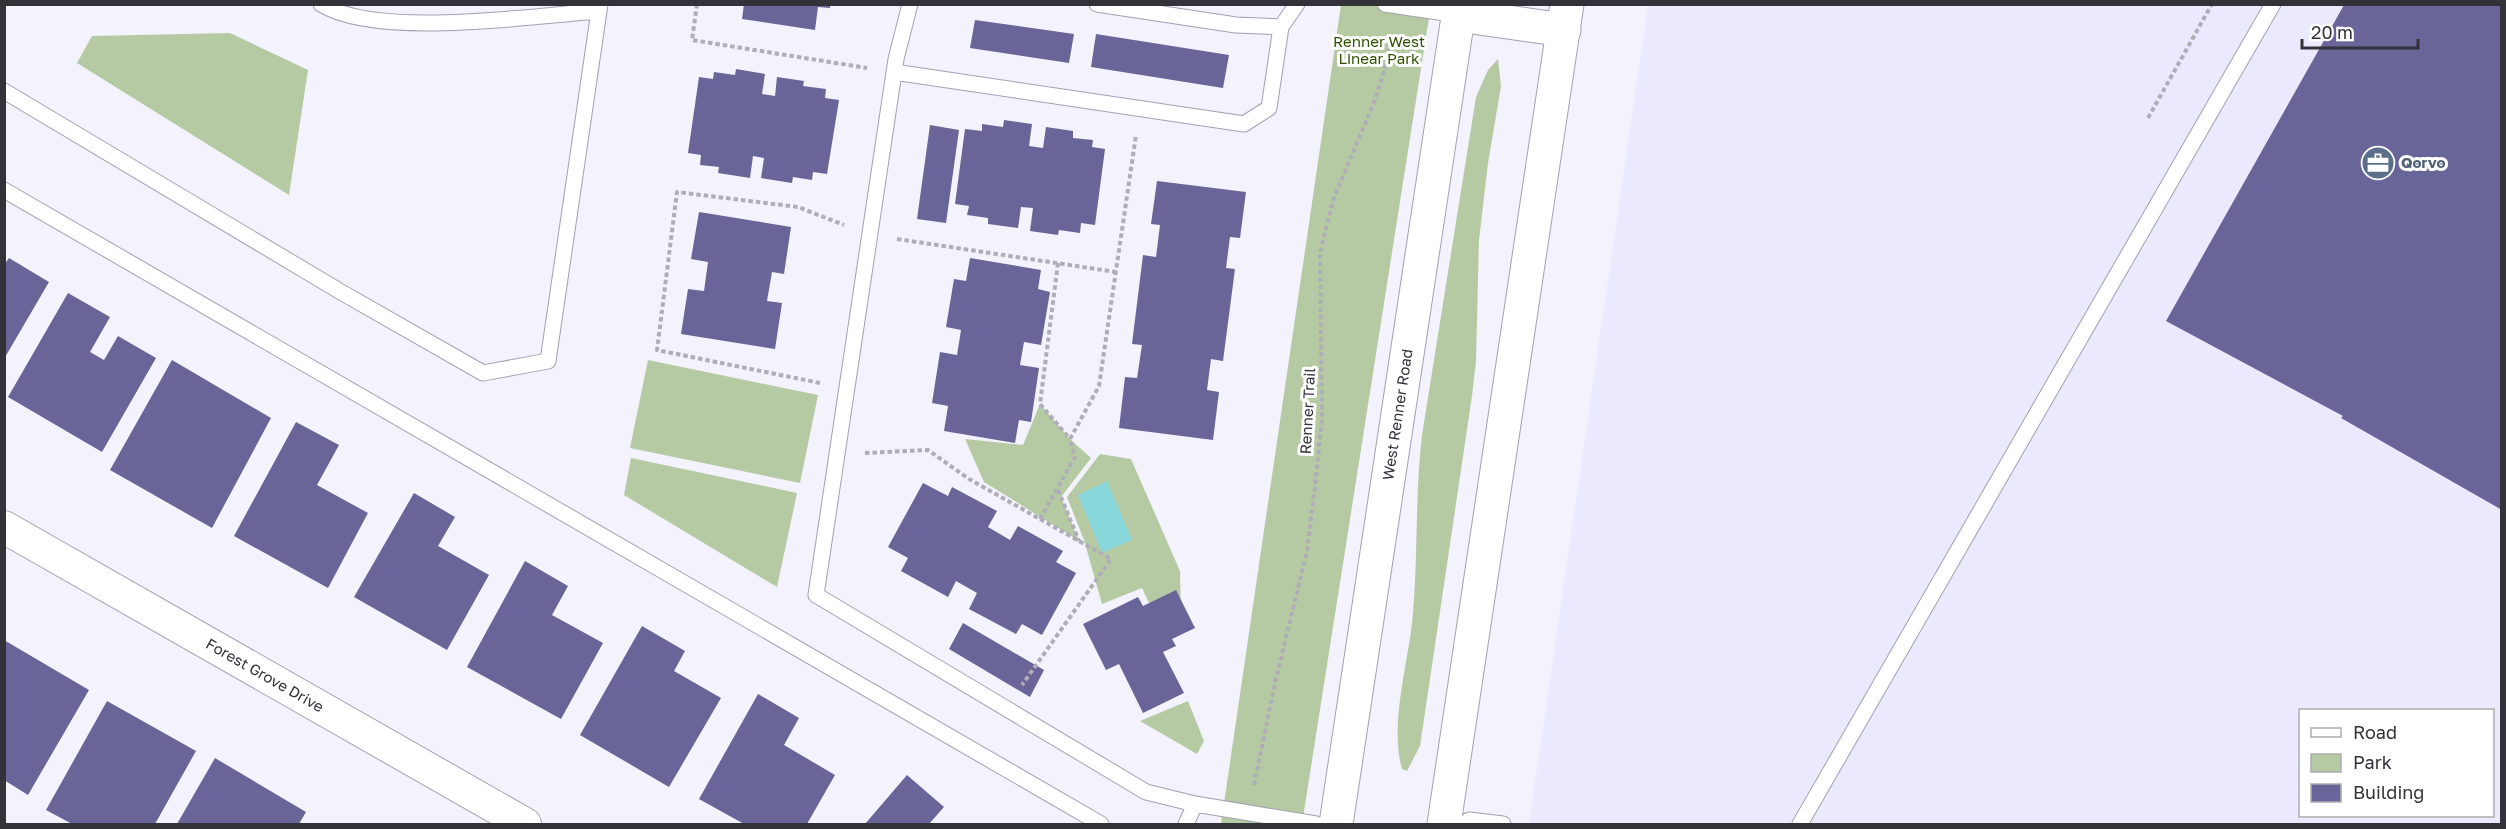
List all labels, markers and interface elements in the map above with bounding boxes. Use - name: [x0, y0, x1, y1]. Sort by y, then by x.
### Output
- scale bar: [2302, 12, 2418, 50]
- text: 20 m: [2311, 21, 2353, 43]
- park label: Renner West Linear Park: [1333, 32, 1425, 67]
- office icon: Qorvo: [2360, 145, 2396, 181]
- place label: Qorvo: [2401, 153, 2445, 171]
- street label: West Renner Road: [1378, 348, 1416, 481]
- street label: Renner Trail: [1296, 367, 1318, 455]
- street label: Forest Grove Drive: [203, 634, 327, 716]
- legend: [2299, 709, 2494, 817]
- text: Road: [2353, 721, 2397, 743]
- text: Park: [2353, 751, 2392, 773]
- text: Building: [2353, 781, 2424, 803]

